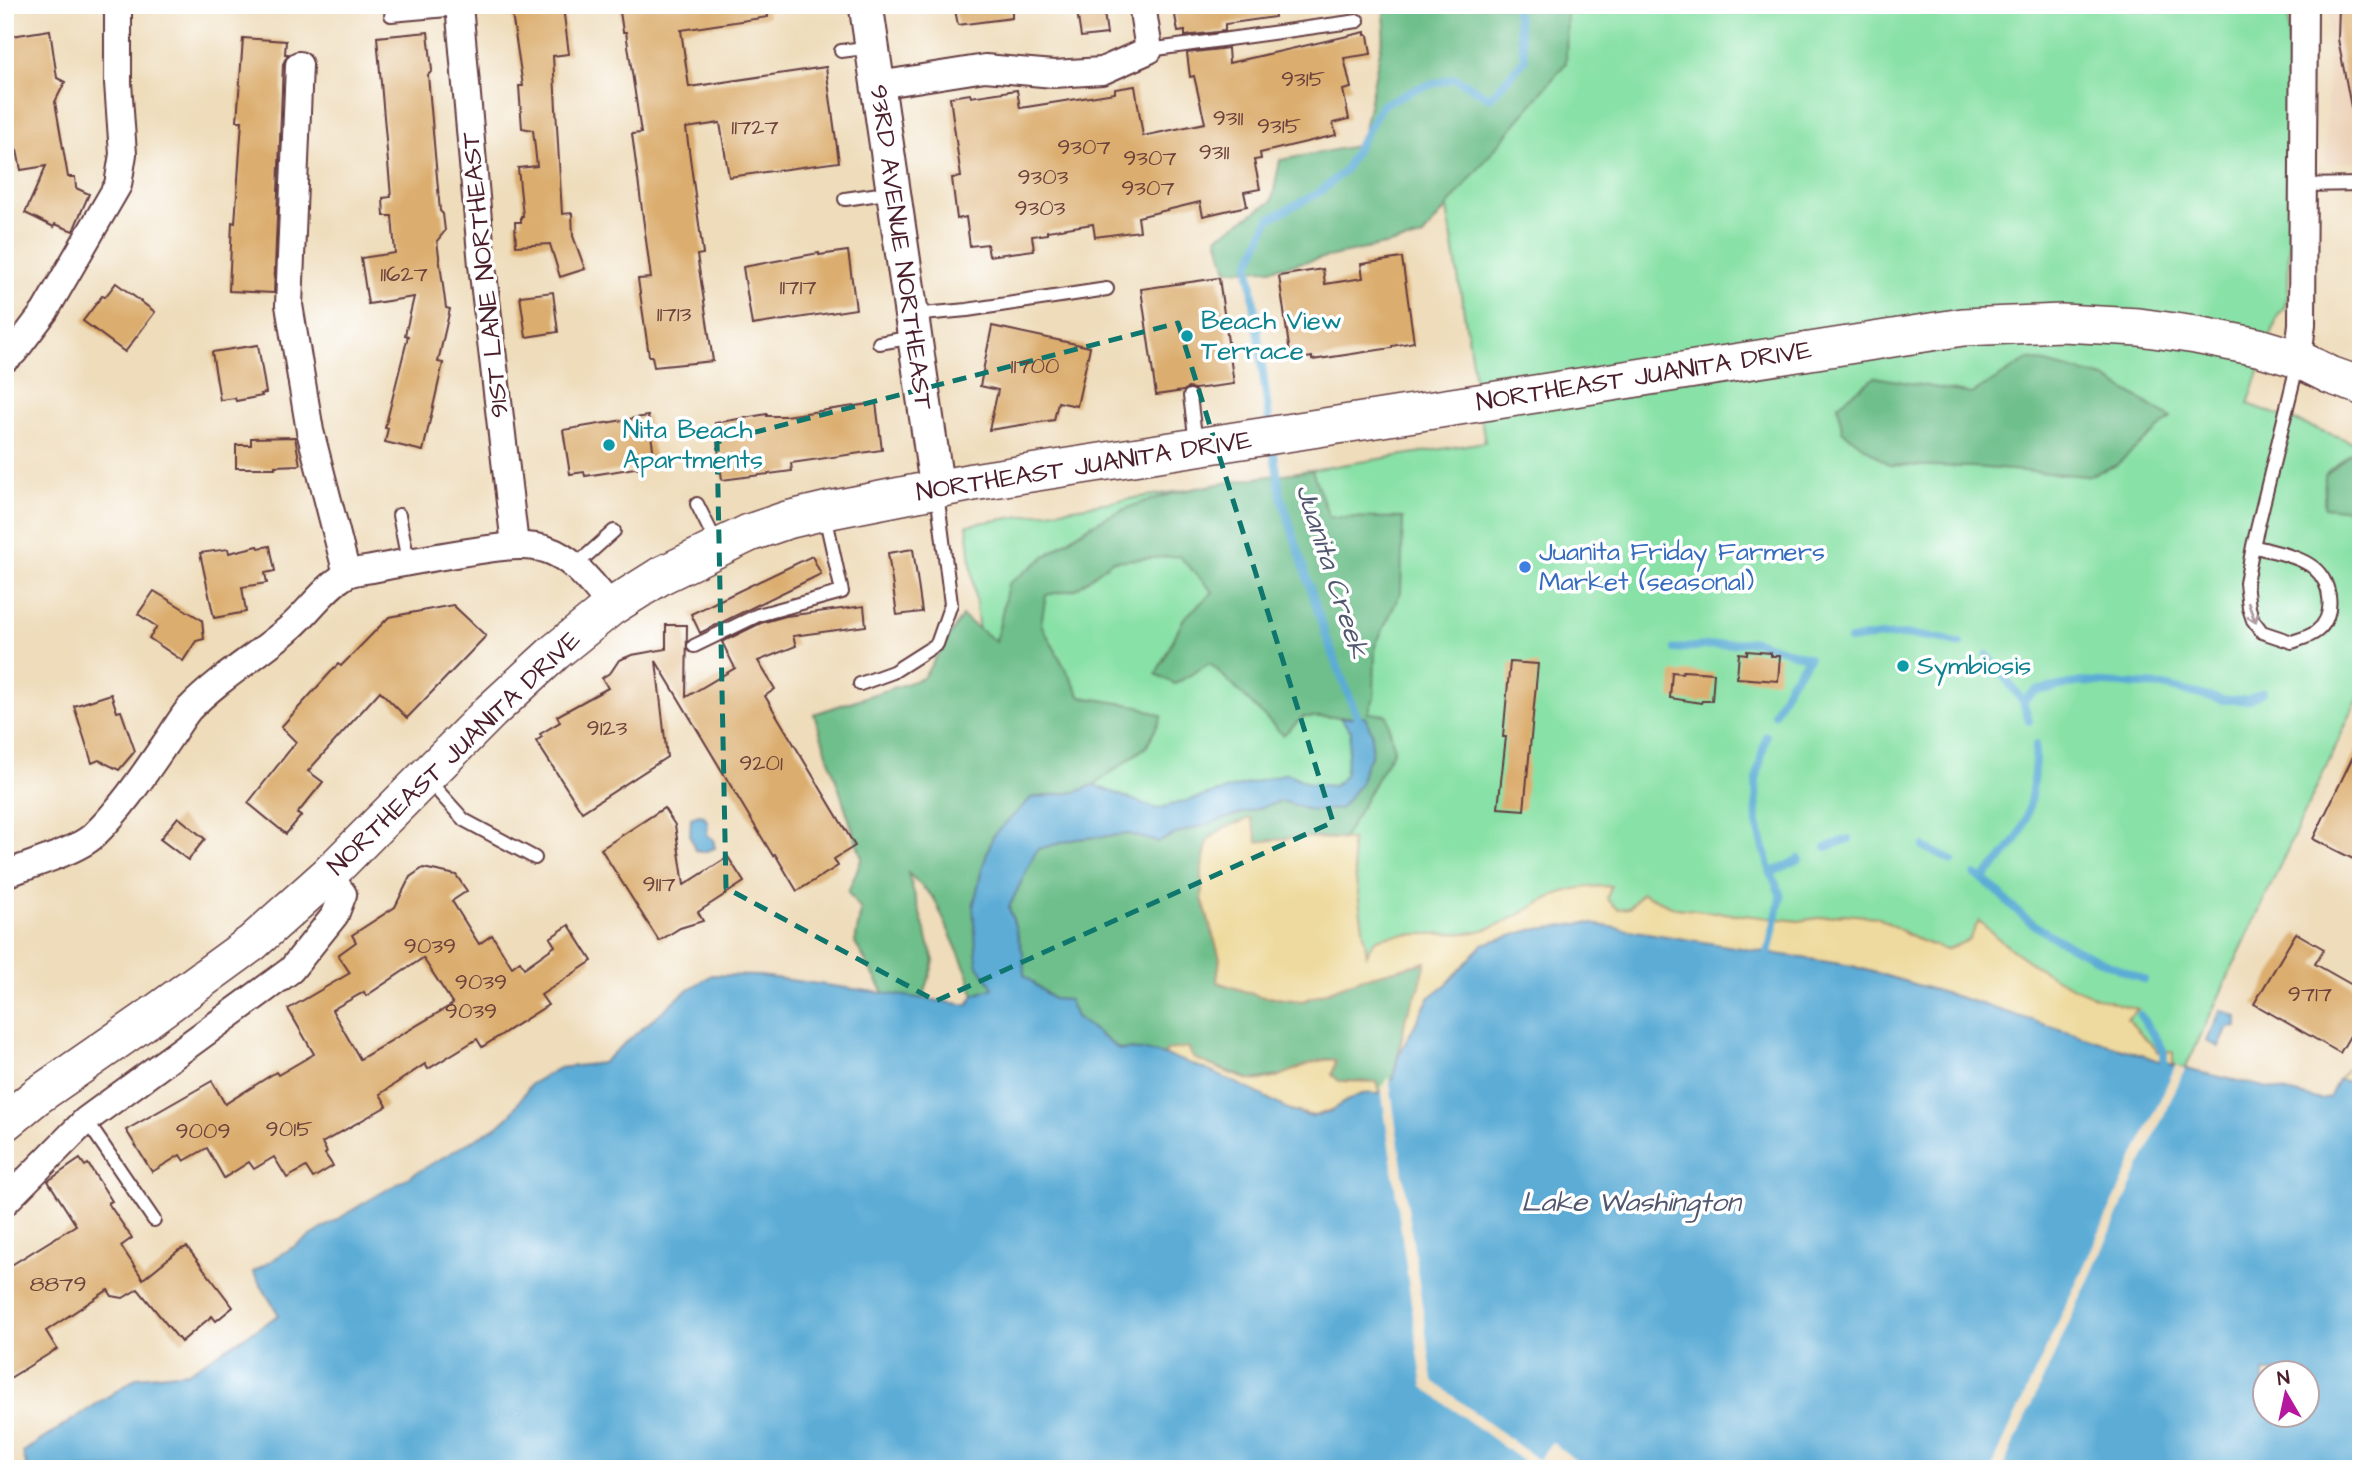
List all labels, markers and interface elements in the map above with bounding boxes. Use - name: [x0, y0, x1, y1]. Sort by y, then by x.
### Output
- house number: 9315: [1281, 63, 1325, 95]
- street label: 93RD AVENUE NORTHEAST: [860, 82, 942, 413]
- house number: 9311: [1213, 102, 1243, 134]
- house number: 9315: [1257, 110, 1301, 142]
- house number: 11727: [731, 111, 779, 143]
- street label: 91ST LANE NORTHEAST: [452, 129, 518, 420]
- house number: 9307: [1057, 131, 1111, 163]
- house number: 9311: [1199, 136, 1229, 168]
- house number: 9307: [1123, 142, 1177, 174]
- house number: 9303: [1017, 161, 1069, 193]
- house number: 9307: [1121, 172, 1175, 204]
- house number: 9303: [1014, 192, 1066, 224]
- house number: 11627: [380, 258, 428, 290]
- house number: 11717: [779, 271, 817, 303]
- house number: 11713: [657, 298, 692, 330]
- place label: Beach View Terrace: [1201, 303, 1342, 369]
- marker: Beach View Terrace: [1179, 328, 1195, 344]
- street label: NORTHEAST JUANITA DRIVE: [1474, 332, 1814, 420]
- house number: 11700: [1010, 350, 1060, 382]
- place label: Nita Beach Apartments: [623, 412, 763, 478]
- street label: NORTHEAST JUANITA DRIVE: [914, 422, 1254, 510]
- marker: Nita Beach Apartments: [601, 437, 617, 453]
- water label: Juanita Creek: [1285, 479, 1379, 664]
- place label: Juanita Friday Farmers Market (seasonal): [1539, 534, 1825, 600]
- marker: Juanita Friday Farmers Market (seasonal): [1517, 559, 1533, 575]
- one-way arrow: [2246, 602, 2259, 623]
- street label: NORTHEAST JUANITA DRIVE: [320, 622, 588, 884]
- place label: Symbiosis: [1917, 648, 2031, 686]
- marker: Symbiosis: [1895, 658, 1911, 674]
- house number: 9123: [587, 712, 628, 744]
- house number: 9201: [739, 747, 783, 779]
- house number: 9117: [642, 868, 676, 900]
- house number: 9039: [404, 930, 456, 962]
- house number: 9039: [455, 966, 507, 998]
- house number: 9717: [2288, 978, 2332, 1010]
- house number: 9039: [445, 995, 497, 1027]
- house number: 9015: [266, 1113, 312, 1145]
- house number: 9009: [175, 1115, 231, 1147]
- water label: Lake Washington: [1521, 1183, 1743, 1223]
- house number: 8879: [29, 1268, 87, 1300]
- north arrow: [2250, 1358, 2320, 1428]
- text: N: [2276, 1364, 2292, 1393]

